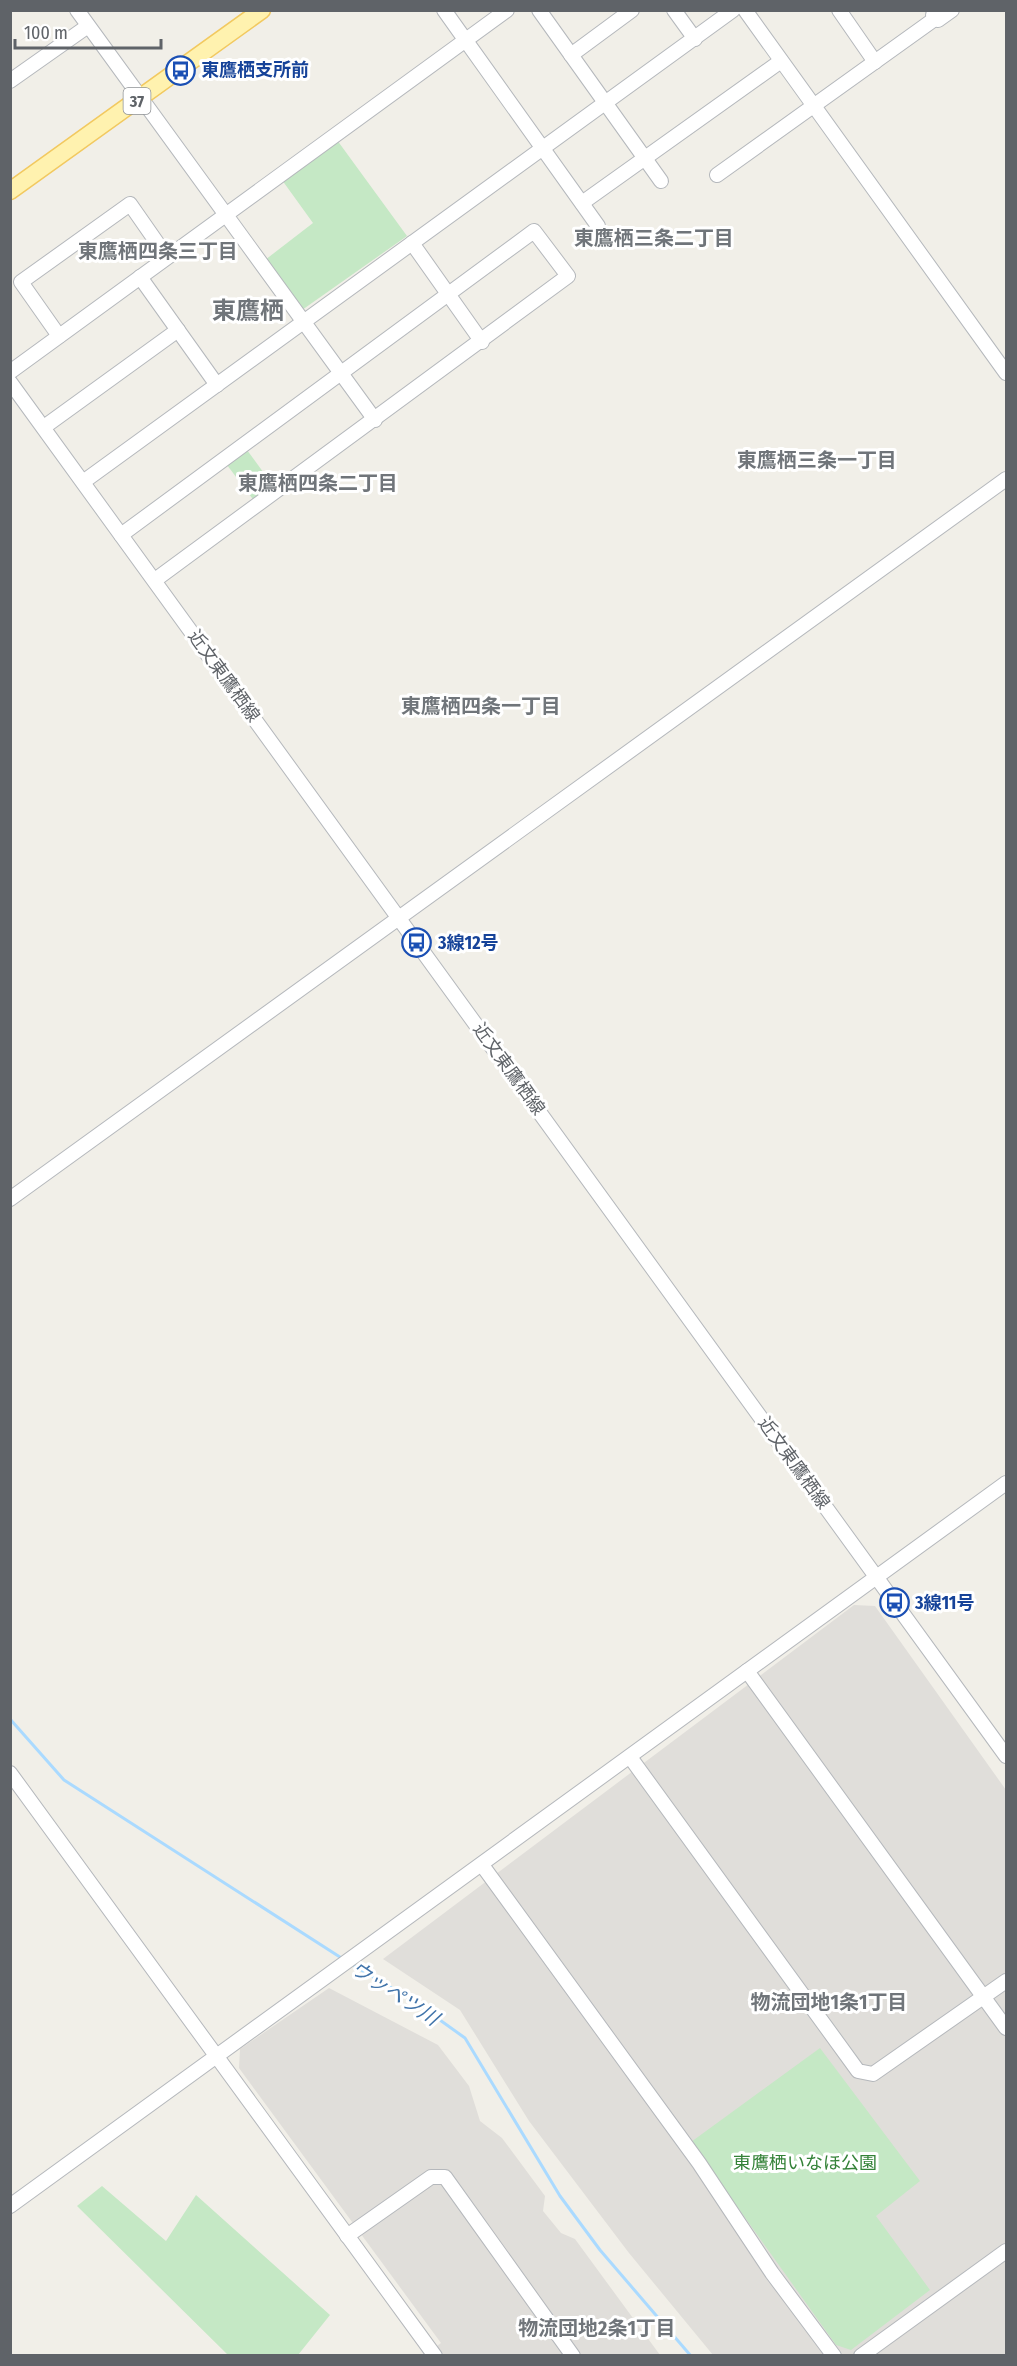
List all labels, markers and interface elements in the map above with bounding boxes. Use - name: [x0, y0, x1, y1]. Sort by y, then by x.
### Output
- scale bar: [15, 12, 160, 50]
- text: 100 m: [24, 22, 68, 44]
- bus stop icon: 東鷹栖支所前: [164, 54, 196, 86]
- place label: 東鷹栖支所前: [201, 59, 309, 81]
- road number: 37: [124, 88, 150, 114]
- district label: 東鷹栖三条二丁目: [574, 226, 734, 250]
- district label: 東鷹栖四条三丁目: [78, 239, 238, 263]
- district label: 東鷹栖: [212, 297, 284, 325]
- district label: 東鷹栖三条一丁目: [737, 448, 897, 472]
- district label: 東鷹栖四条二丁目: [238, 471, 398, 495]
- street label: 近文東鷹栖線: [183, 626, 265, 726]
- district label: 東鷹栖四条一丁目: [401, 694, 561, 718]
- bus stop icon: 3線12号: [401, 927, 433, 959]
- place label: 3線12号: [437, 932, 498, 954]
- street label: 近文東鷹栖線: [468, 1019, 550, 1119]
- street label: 近文東鷹栖線: [753, 1413, 835, 1513]
- bus stop icon: 3線11号: [878, 1587, 910, 1619]
- place label: 3線11号: [914, 1592, 974, 1614]
- water label: ウッペツ川: [347, 1956, 445, 2031]
- district label: 物流団地1条1丁目: [751, 1990, 907, 2014]
- park label: 東鷹栖いなほ公園: [733, 2152, 877, 2174]
- district label: 物流団地2条1丁目: [518, 2316, 676, 2340]

